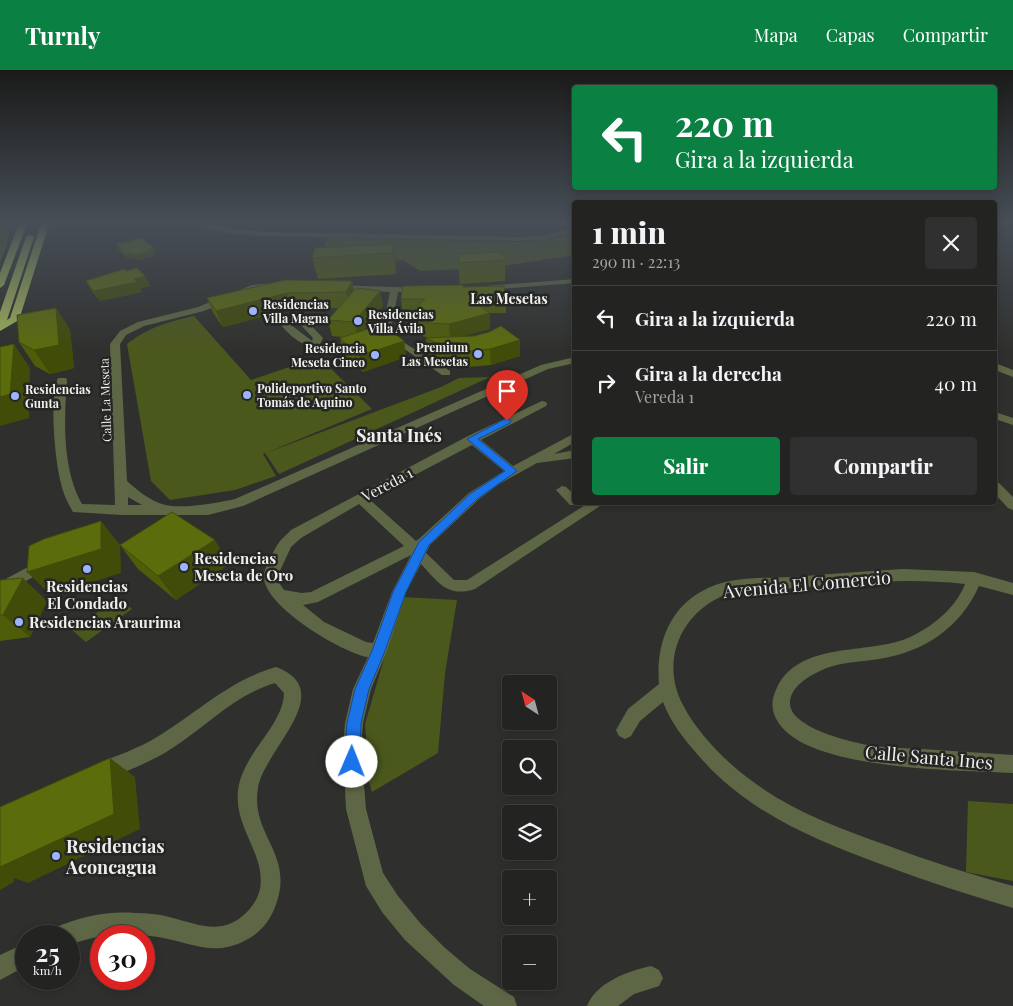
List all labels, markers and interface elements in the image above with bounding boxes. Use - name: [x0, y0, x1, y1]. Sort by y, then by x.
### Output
- text: Turnly: [25, 19, 100, 51]
- text: Mapa: [754, 23, 798, 47]
- text: Capas: [826, 23, 875, 47]
- text: Compartir: [903, 23, 988, 47]
- text: 220 m: [675, 99, 774, 146]
- icon: left: [592, 105, 657, 170]
- text: Gira a la izquierda: [675, 144, 854, 174]
- text: 1 min: [592, 212, 666, 252]
- button: close: [925, 217, 977, 269]
- text: 290 m · 22:13: [592, 251, 680, 272]
- district label: Las Mesetas: [470, 289, 548, 308]
- place label: Residencias Villa Magna: [262, 296, 329, 326]
- icon: left: [592, 304, 620, 332]
- marker: Residencias Villa Magna: [247, 305, 259, 317]
- text: Gira a la izquierda: [635, 305, 795, 331]
- text: 220 m: [926, 305, 977, 331]
- place label: Residencias Villa Ávila: [367, 306, 434, 336]
- marker: Residencias Villa Ávila: [352, 315, 364, 327]
- place label: Premium Las Mesetas: [402, 339, 468, 369]
- place label: Residencia Meseta Cinco: [291, 340, 366, 370]
- marker: Premium Las Mesetas: [472, 348, 484, 360]
- marker: Residencia Meseta Cinco: [369, 349, 381, 361]
- street label: Calle La Meseta: [96, 358, 114, 442]
- text: Gira a la derecha: [635, 360, 782, 386]
- icon: right: [592, 369, 620, 397]
- pin: [486, 370, 528, 421]
- text: 40 m: [935, 370, 977, 396]
- icon: arrive: [493, 377, 521, 405]
- place label: Polideportivo Santo Tomás de Aquino: [257, 380, 367, 410]
- place label: Residencias Gunta: [25, 381, 91, 411]
- text: Vereda 1: [635, 386, 694, 407]
- marker: Polideportivo Santo Tomás de Aquino: [241, 389, 253, 401]
- marker: Residencias Gunta: [9, 390, 21, 402]
- district label: Santa Inés: [356, 423, 442, 447]
- button: Salir: [592, 437, 780, 495]
- button: Compartir: [790, 437, 977, 495]
- street label: Vereda 1: [357, 462, 417, 506]
- place label: Residencias Meseta de Oro: [194, 548, 293, 585]
- marker: Residencias Meseta de Oro: [178, 561, 190, 573]
- marker: Residencias El Condado: [81, 563, 93, 575]
- street label: Avenida El Comercio: [721, 565, 892, 603]
- place label: Residencias El Condado: [46, 576, 128, 613]
- place label: Residencias Araurima: [29, 612, 181, 632]
- marker: Residencias Araurima: [13, 616, 25, 628]
- north arrow: [502, 675, 558, 730]
- map controls: [502, 675, 557, 990]
- position arrow: [325, 735, 377, 787]
- street label: Calle Santa Ines: [864, 739, 994, 775]
- button: search: [502, 740, 557, 795]
- button: layers: [502, 805, 557, 860]
- place label: Residencias Aconcagua: [65, 834, 165, 879]
- marker: Residencias Aconcagua: [50, 850, 62, 862]
- button: +: [502, 870, 557, 925]
- speed limit sign: 30: [90, 925, 155, 990]
- text: 25: [35, 935, 60, 968]
- button: −: [502, 935, 557, 990]
- text: km/h: [33, 962, 62, 978]

